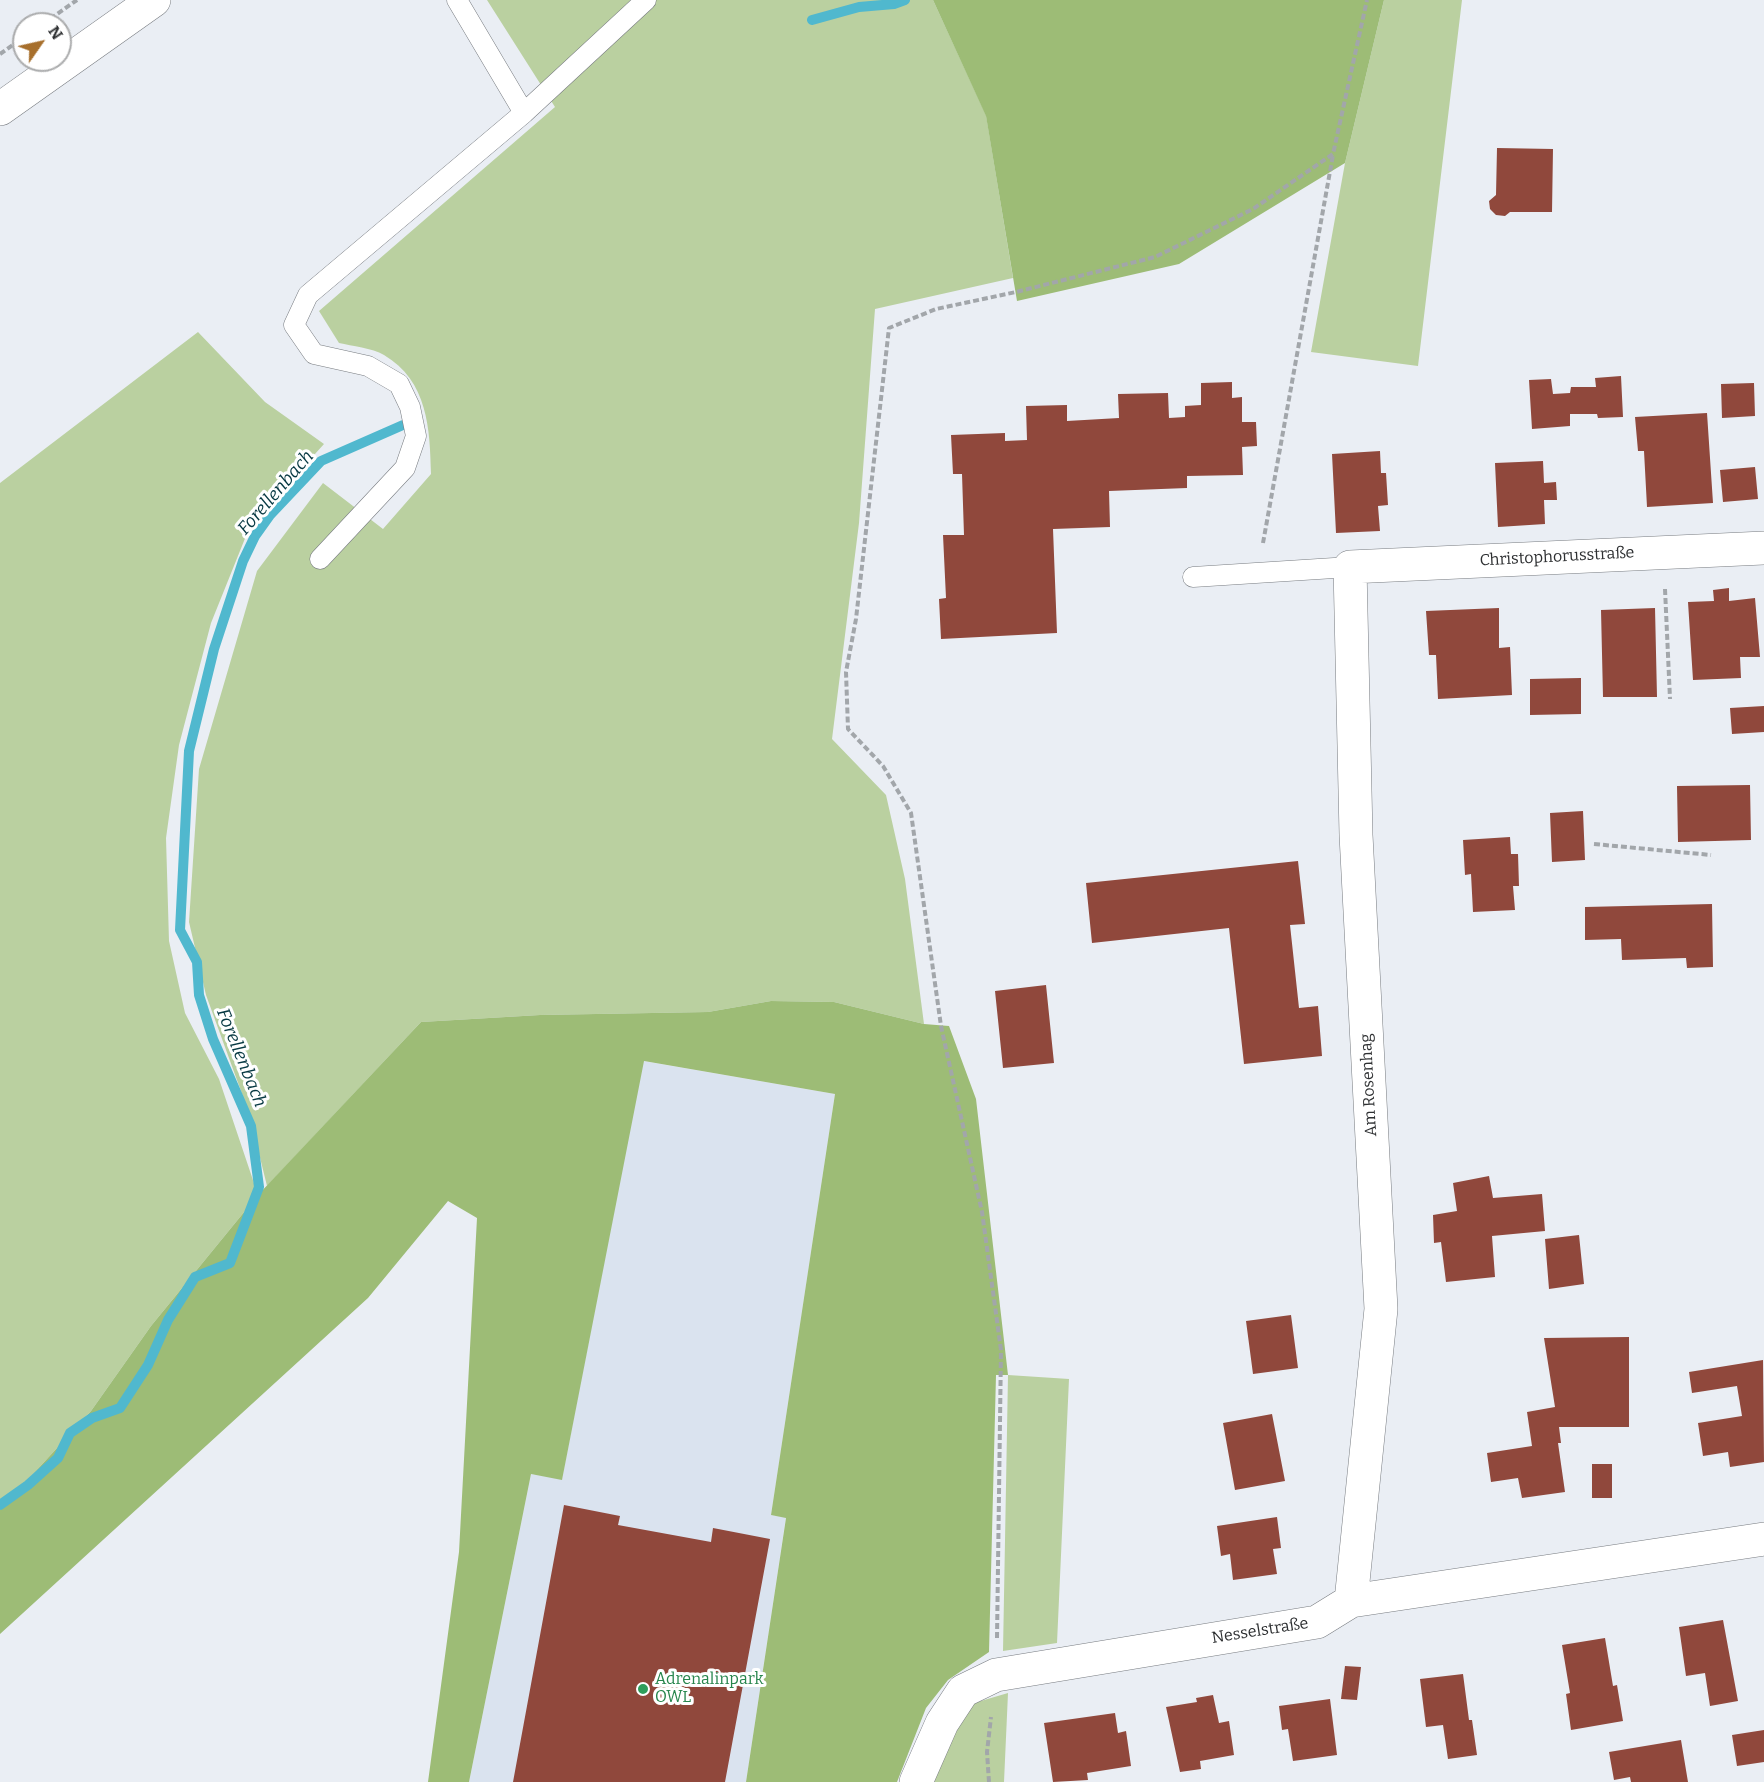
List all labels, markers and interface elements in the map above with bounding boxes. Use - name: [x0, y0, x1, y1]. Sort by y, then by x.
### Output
- north arrow: [12, 12, 72, 72]
- text: N: [44, 22, 67, 43]
- water label: Forellenbach: [233, 446, 319, 540]
- street label: Christophorusstraße: [1479, 543, 1635, 571]
- water label: Forellenbach: [211, 1005, 271, 1111]
- street label: Am Rosenhag: [1357, 1033, 1381, 1137]
- street label: Nesselstraße: [1210, 1614, 1310, 1648]
- place label: Adrenalinpark OWL: [655, 1670, 763, 1708]
- marker: Adrenalinpark OWL: [636, 1682, 650, 1696]

